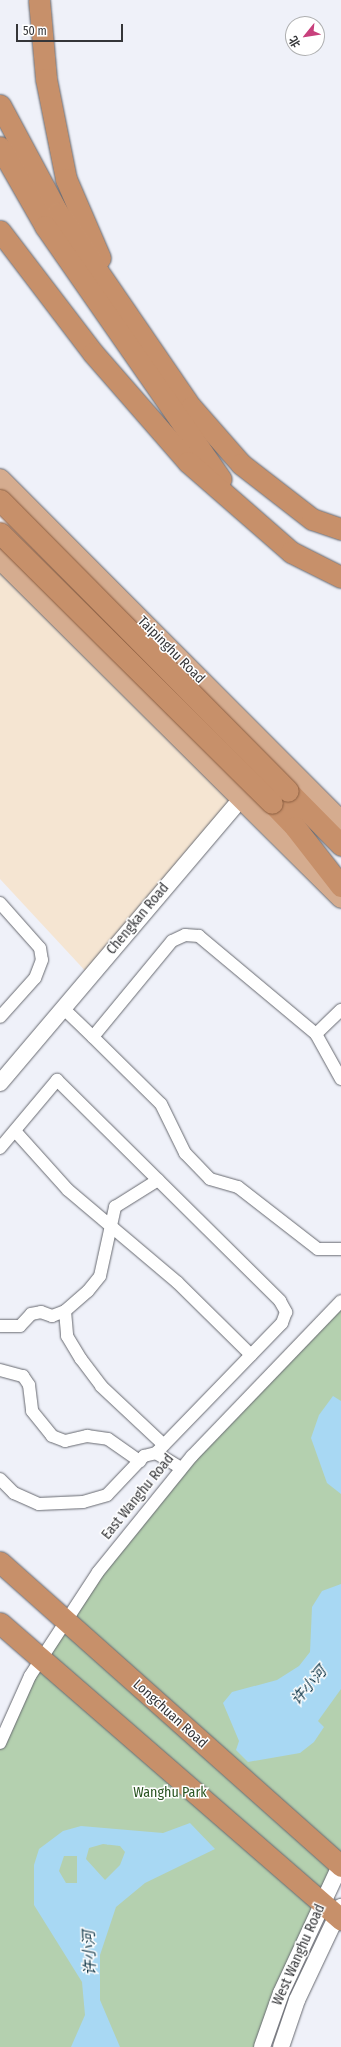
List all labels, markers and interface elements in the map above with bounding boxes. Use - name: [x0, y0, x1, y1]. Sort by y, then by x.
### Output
- scale bar: [18, 16, 125, 42]
- north arrow: [285, 16, 325, 56]
- text: 50 m: [23, 24, 47, 38]
- text: 北: [287, 34, 303, 50]
- street label: Taipinghu Road: [134, 613, 208, 687]
- street label: Chengkan Road: [103, 880, 173, 958]
- street label: East Wanghu Road: [98, 1451, 178, 1543]
- water label: 许小河: [287, 1663, 331, 1709]
- street label: Longchuan Road: [129, 1676, 211, 1752]
- park label: Wanghu Park: [133, 1785, 207, 1801]
- street label: West Wanghu Road: [269, 1902, 329, 2008]
- water label: 许小河: [80, 1930, 100, 1976]

